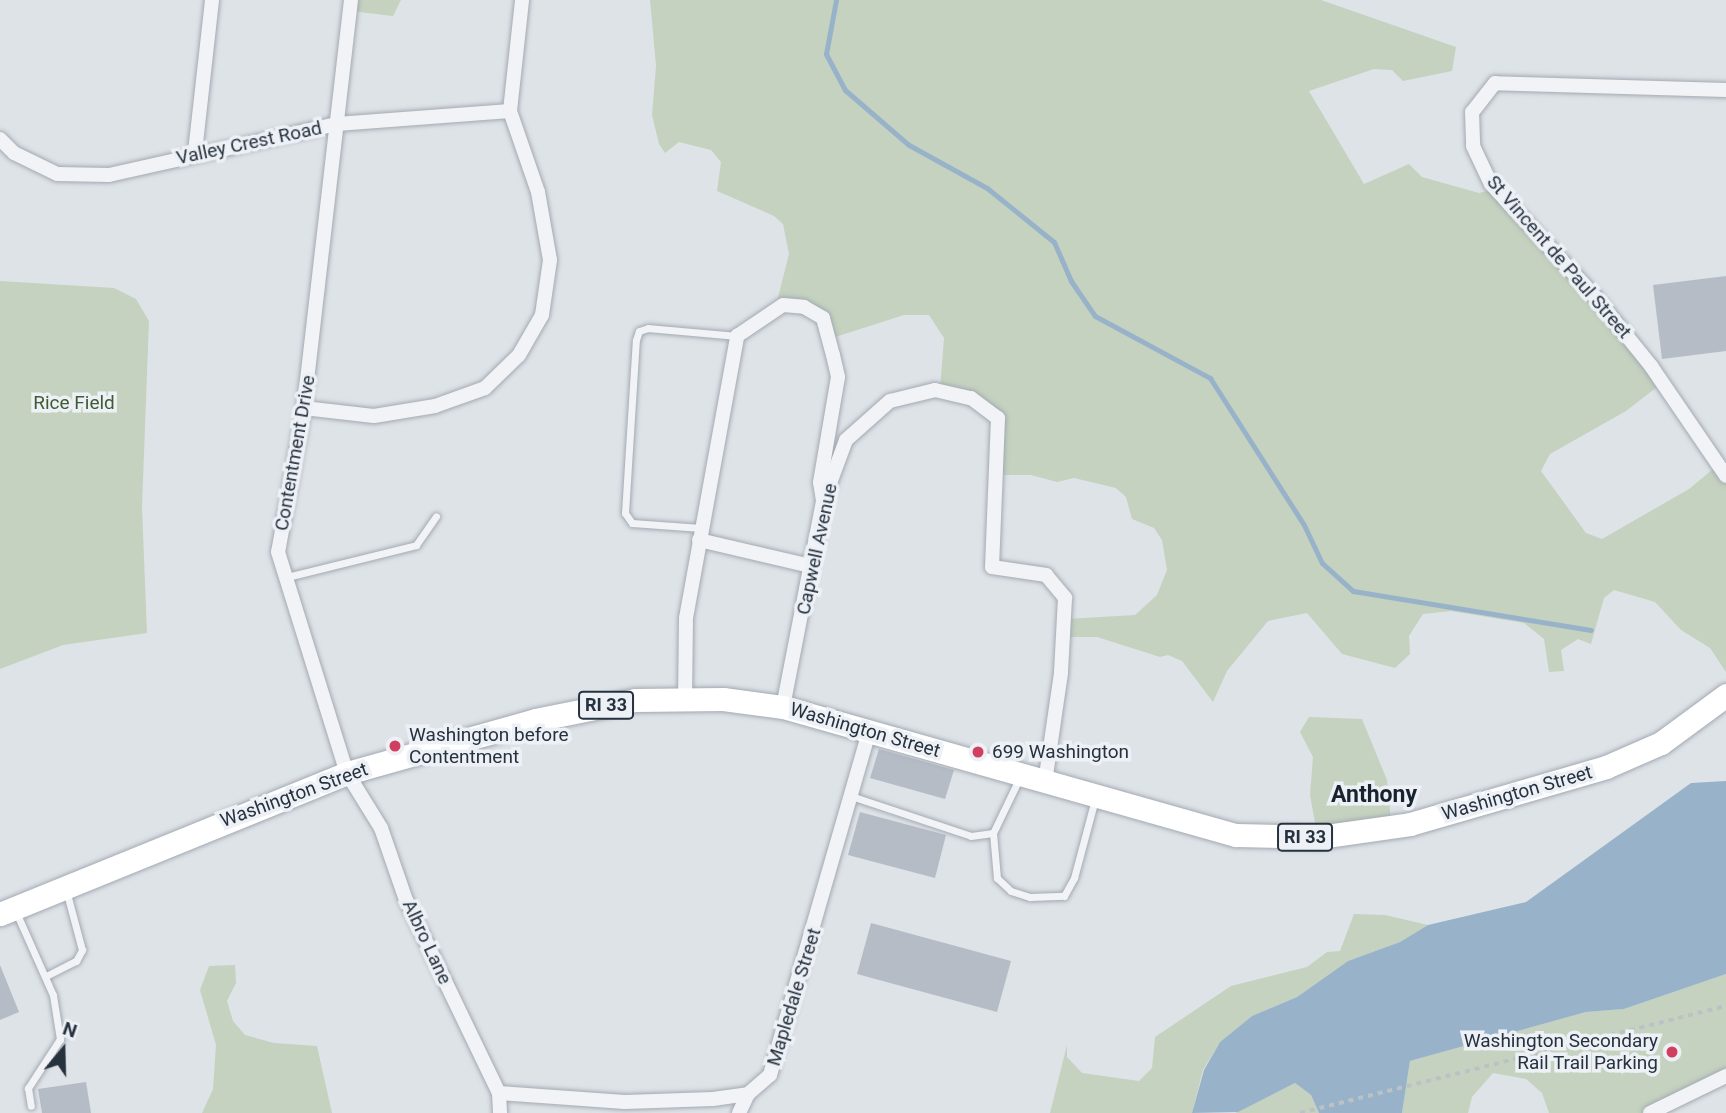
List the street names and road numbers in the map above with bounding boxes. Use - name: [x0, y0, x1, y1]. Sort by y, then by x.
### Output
- street label: Valley Crest Road: [174, 116, 324, 170]
- street label: St Vincent de Paul Street: [1482, 171, 1636, 343]
- street label: Contentment Drive: [270, 373, 320, 533]
- street label: Capwell Avenue: [792, 481, 842, 617]
- road number: RI 33: [578, 690, 634, 720]
- street label: Washington Street: [787, 698, 943, 762]
- street label: Washington Street: [217, 758, 371, 832]
- street label: Washington Street: [1439, 761, 1595, 825]
- road number: RI 33: [1277, 822, 1333, 852]
- street label: Albro Lane: [398, 896, 456, 988]
- street label: Mapledale Street: [762, 925, 826, 1069]

